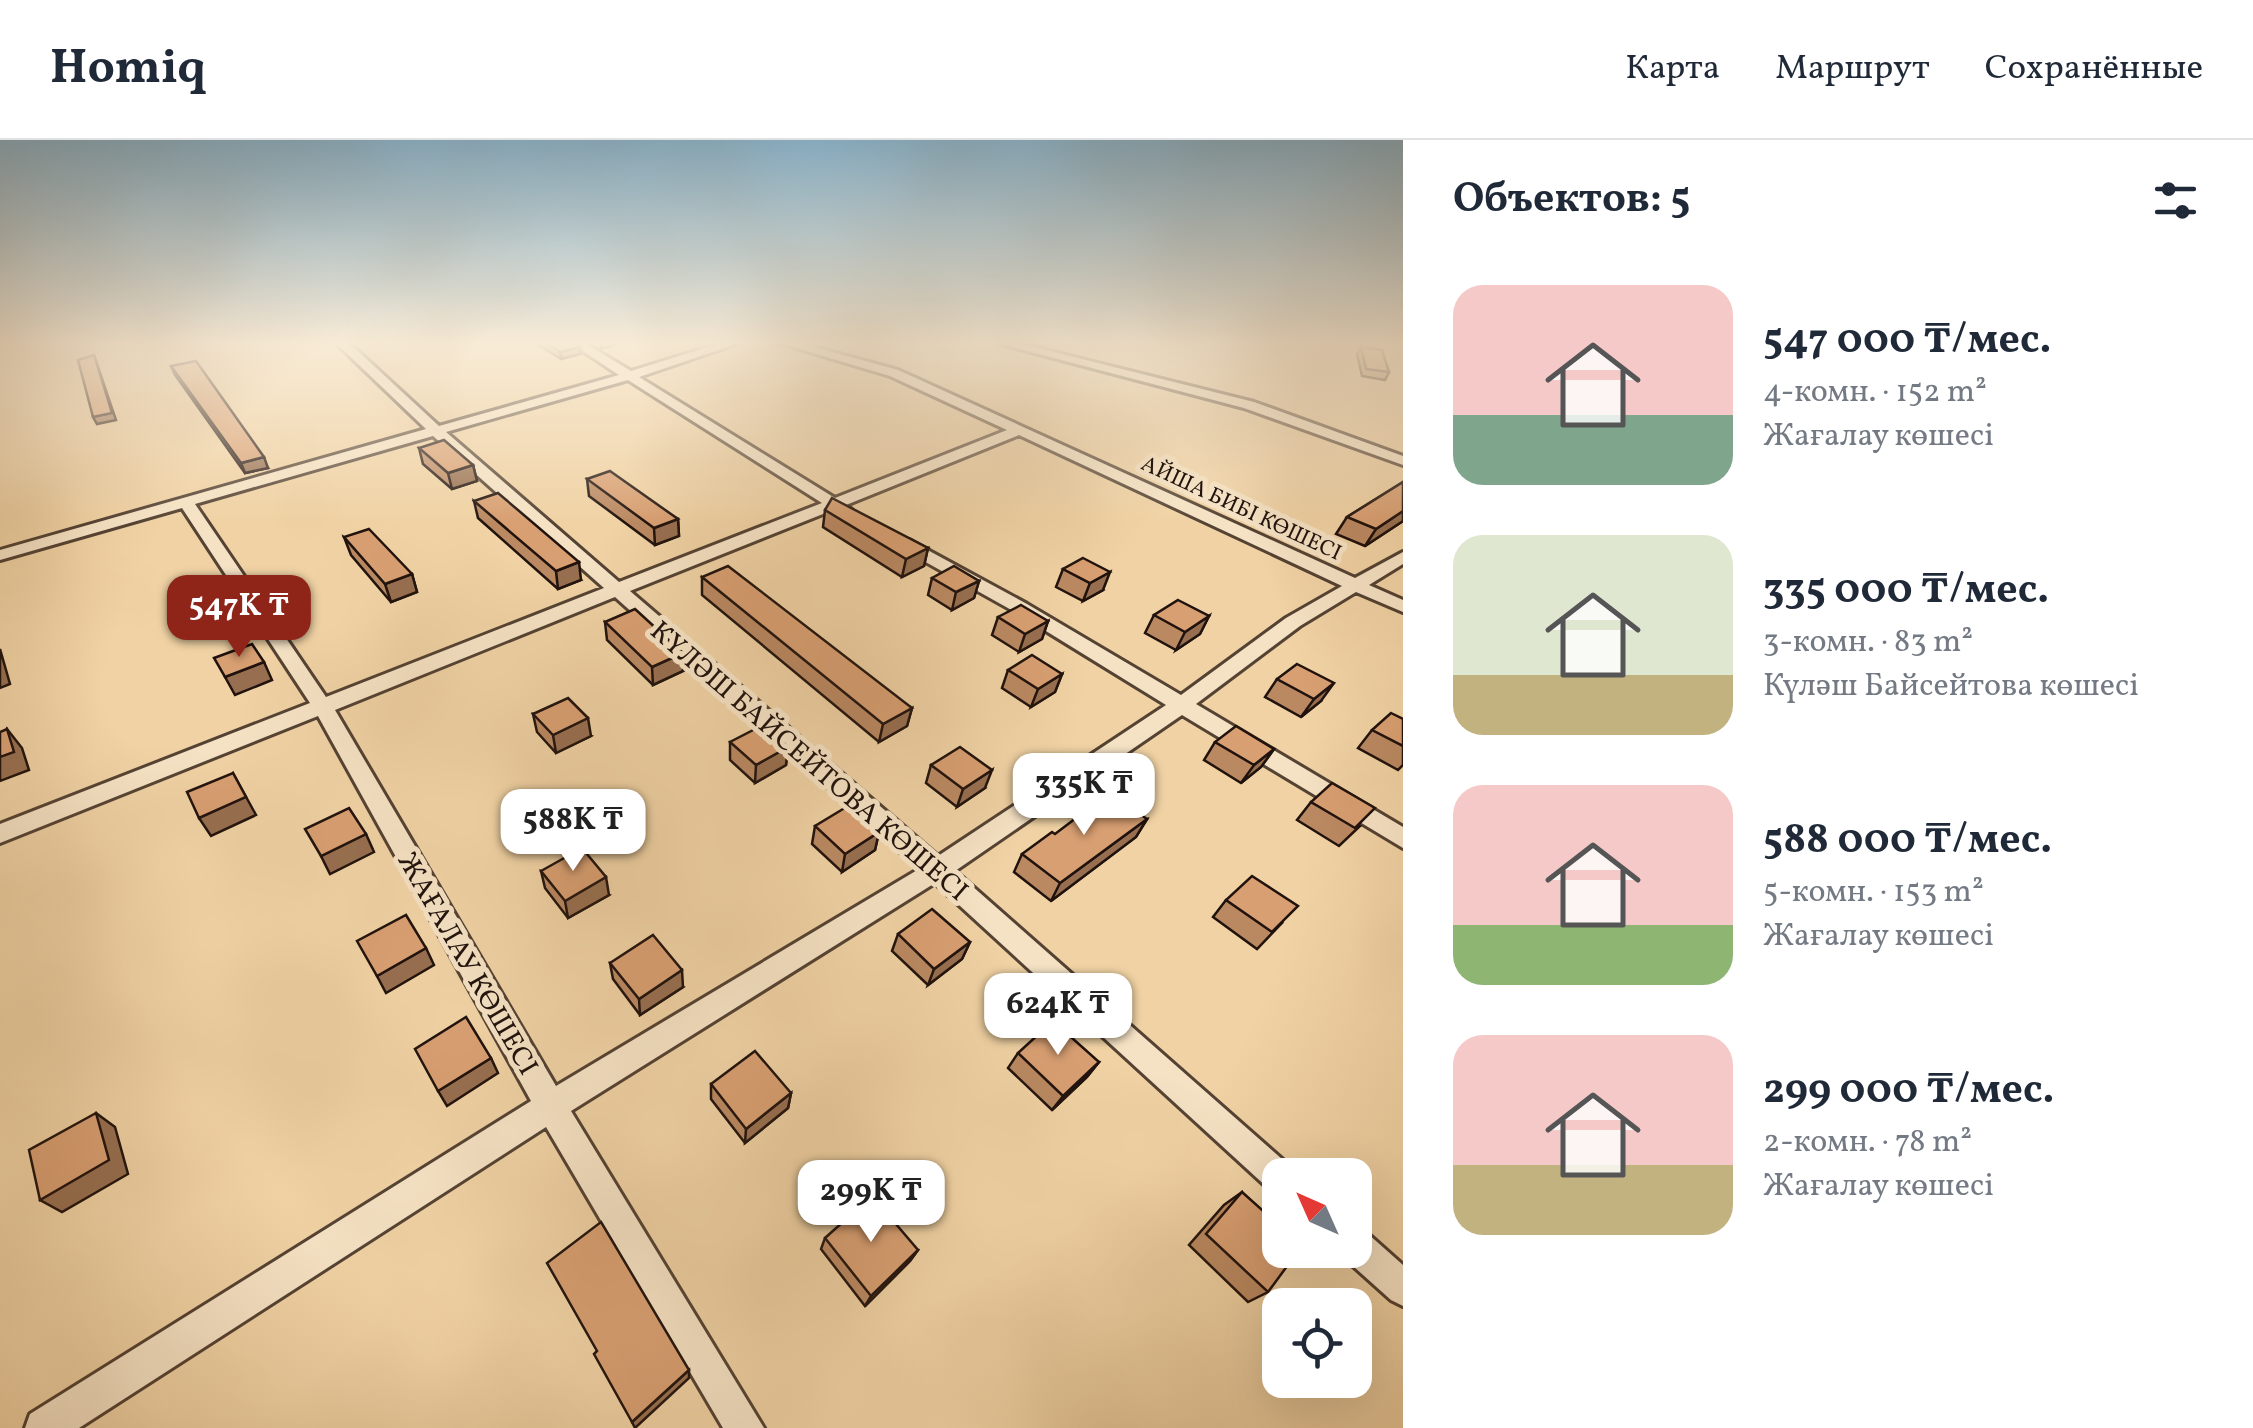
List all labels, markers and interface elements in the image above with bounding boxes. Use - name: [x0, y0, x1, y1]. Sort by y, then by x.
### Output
- text: Homiq: [50, 36, 206, 103]
- text: Карта: [1625, 45, 1720, 93]
- text: Маршрут: [1775, 45, 1930, 93]
- text: Сохранённые: [1985, 45, 2203, 93]
- text: Объектов: 5: [1453, 171, 1690, 230]
- icon: filters: [2148, 173, 2203, 228]
- text: 547 000 ₸/мес.: [1763, 312, 2052, 371]
- icon: home: [1533, 325, 1653, 445]
- text: 4-комн. · 152 m²: [1763, 371, 1987, 415]
- text: Жағалау көшесі: [1763, 415, 1994, 459]
- street label: АЙША БИБІ КӨШЕСІ: [1136, 449, 1346, 569]
- text: 335 000 ₸/мес.: [1763, 562, 2049, 621]
- pin: 547K ₸: [158, 575, 320, 660]
- icon: home: [1533, 575, 1653, 695]
- text: 547K ₸: [189, 585, 289, 629]
- street label: КҮЛӘШ БАЙСЕЙТОВА КӨШЕСІ: [641, 613, 976, 911]
- text: 3-комн. · 83 m²: [1763, 621, 1973, 665]
- text: Күләш Байсейтова көшесі: [1763, 665, 2139, 709]
- pin: 335K ₸: [1003, 753, 1165, 838]
- text: 335K ₸: [1035, 763, 1133, 807]
- pin: 588K ₸: [492, 789, 654, 874]
- text: 588K ₸: [523, 799, 623, 843]
- text: 588 000 ₸/мес.: [1763, 812, 2052, 871]
- icon: home: [1533, 825, 1653, 945]
- street label: ЖАҒАЛАУ КӨШЕСІ: [387, 846, 547, 1083]
- text: 5-комн. · 153 m²: [1763, 871, 1984, 915]
- text: Жағалау көшесі: [1763, 915, 1994, 959]
- pin: 624K ₸: [977, 973, 1139, 1058]
- text: 624K ₸: [1006, 983, 1110, 1027]
- text: 299 000 ₸/мес.: [1763, 1062, 2054, 1121]
- icon: home: [1533, 1075, 1653, 1195]
- text: 2-комн. · 78 m²: [1763, 1121, 1972, 1165]
- north arrow: [1262, 1158, 1372, 1268]
- map controls: [1262, 1158, 1372, 1398]
- pin: 299K ₸: [790, 1160, 952, 1245]
- text: Жағалау көшесі: [1763, 1165, 1994, 1209]
- text: 299K ₸: [820, 1170, 922, 1214]
- button: locate: [1262, 1288, 1372, 1398]

